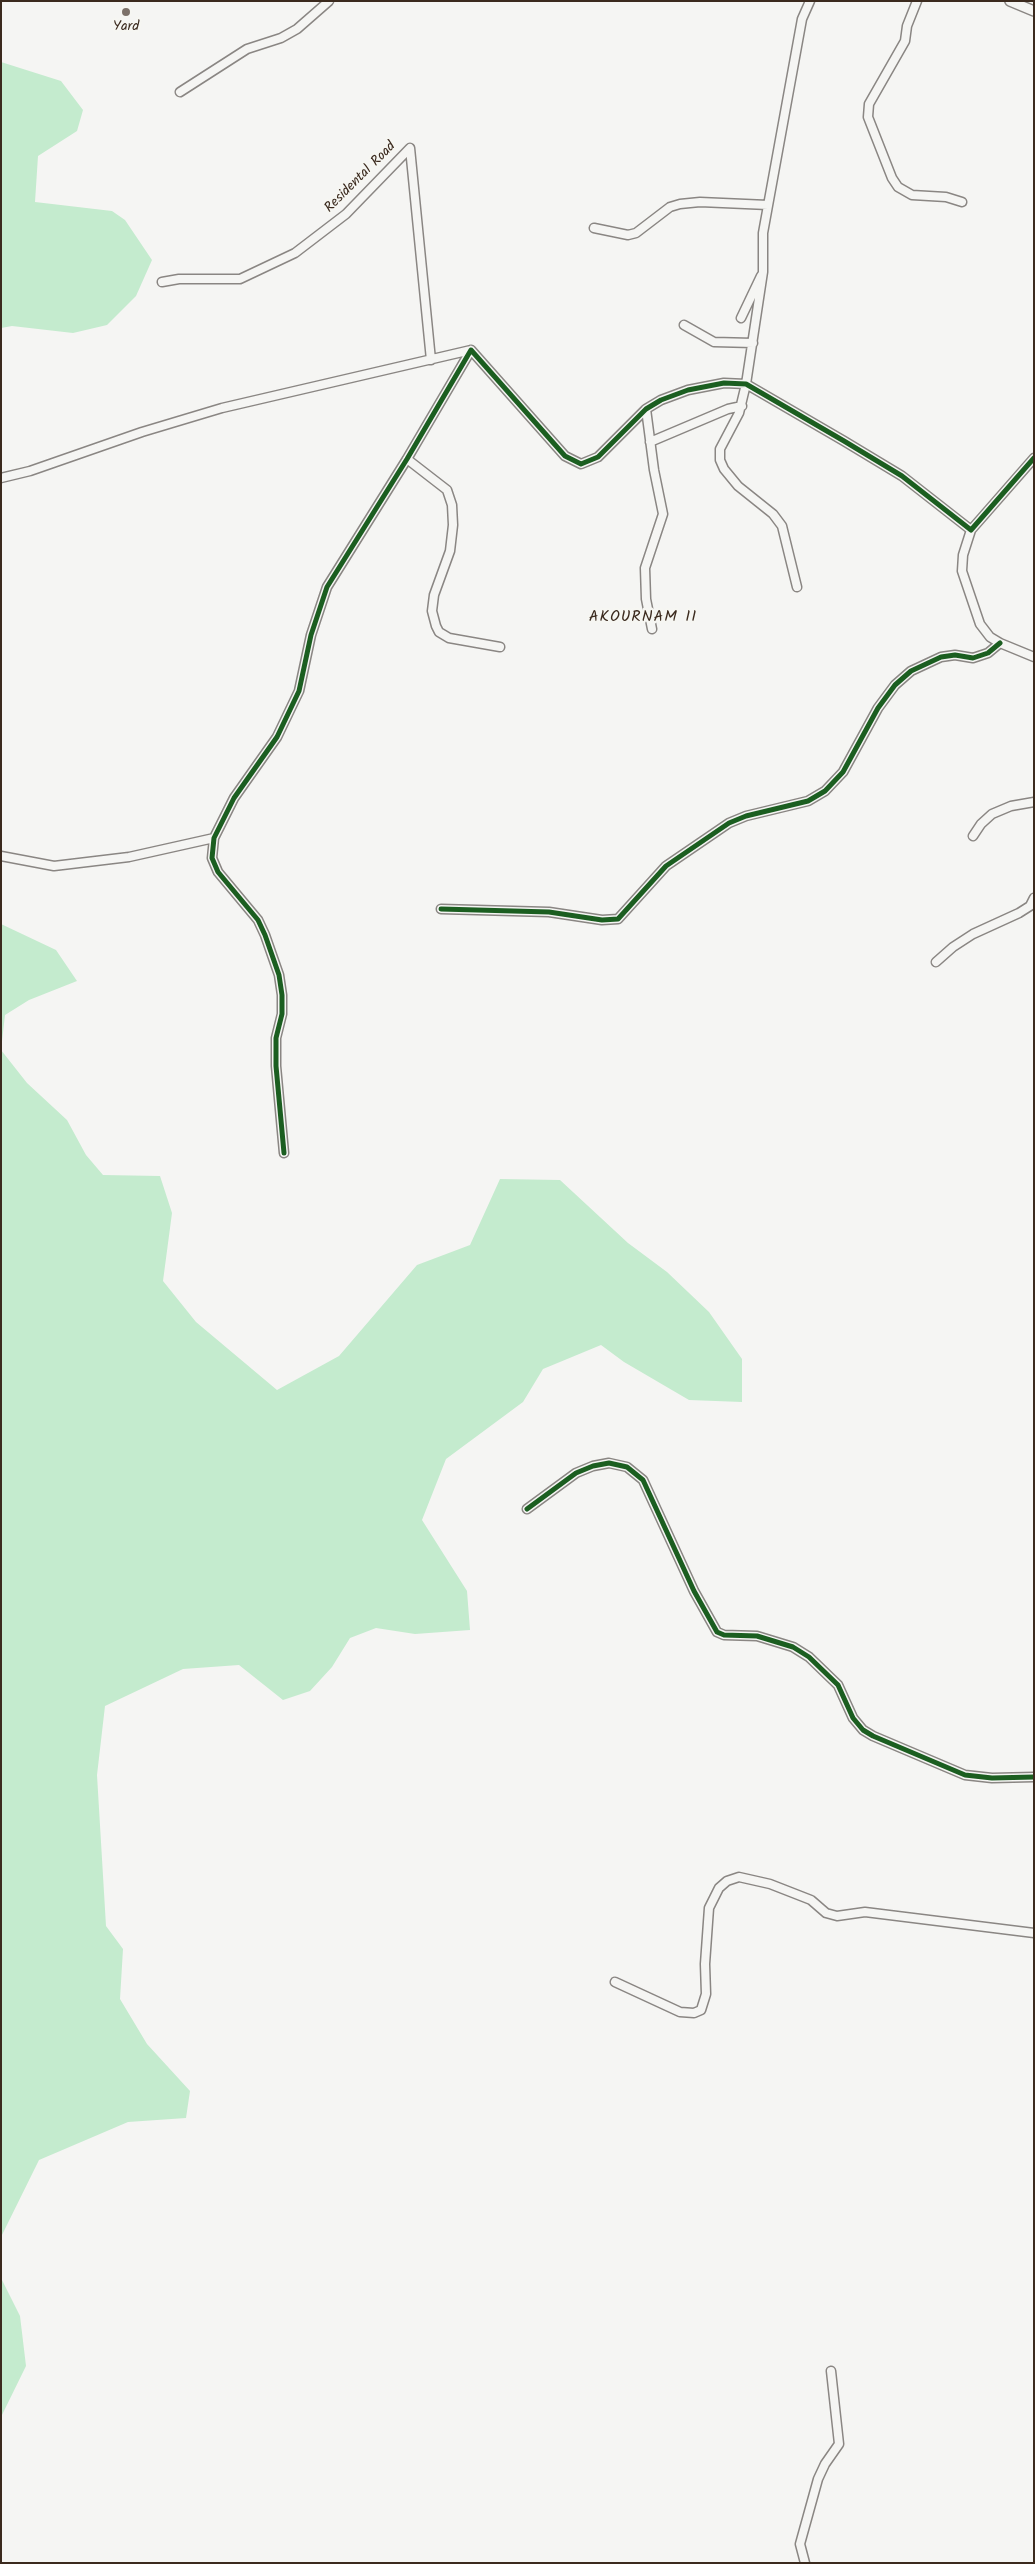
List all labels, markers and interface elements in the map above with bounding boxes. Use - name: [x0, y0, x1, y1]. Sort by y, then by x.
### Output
- marker: Yard: [120, 6, 132, 18]
- place label: Yard: [113, 20, 139, 36]
- street label: Residental Road: [322, 139, 400, 217]
- district label: AKOURNAM II: [587, 608, 699, 628]

